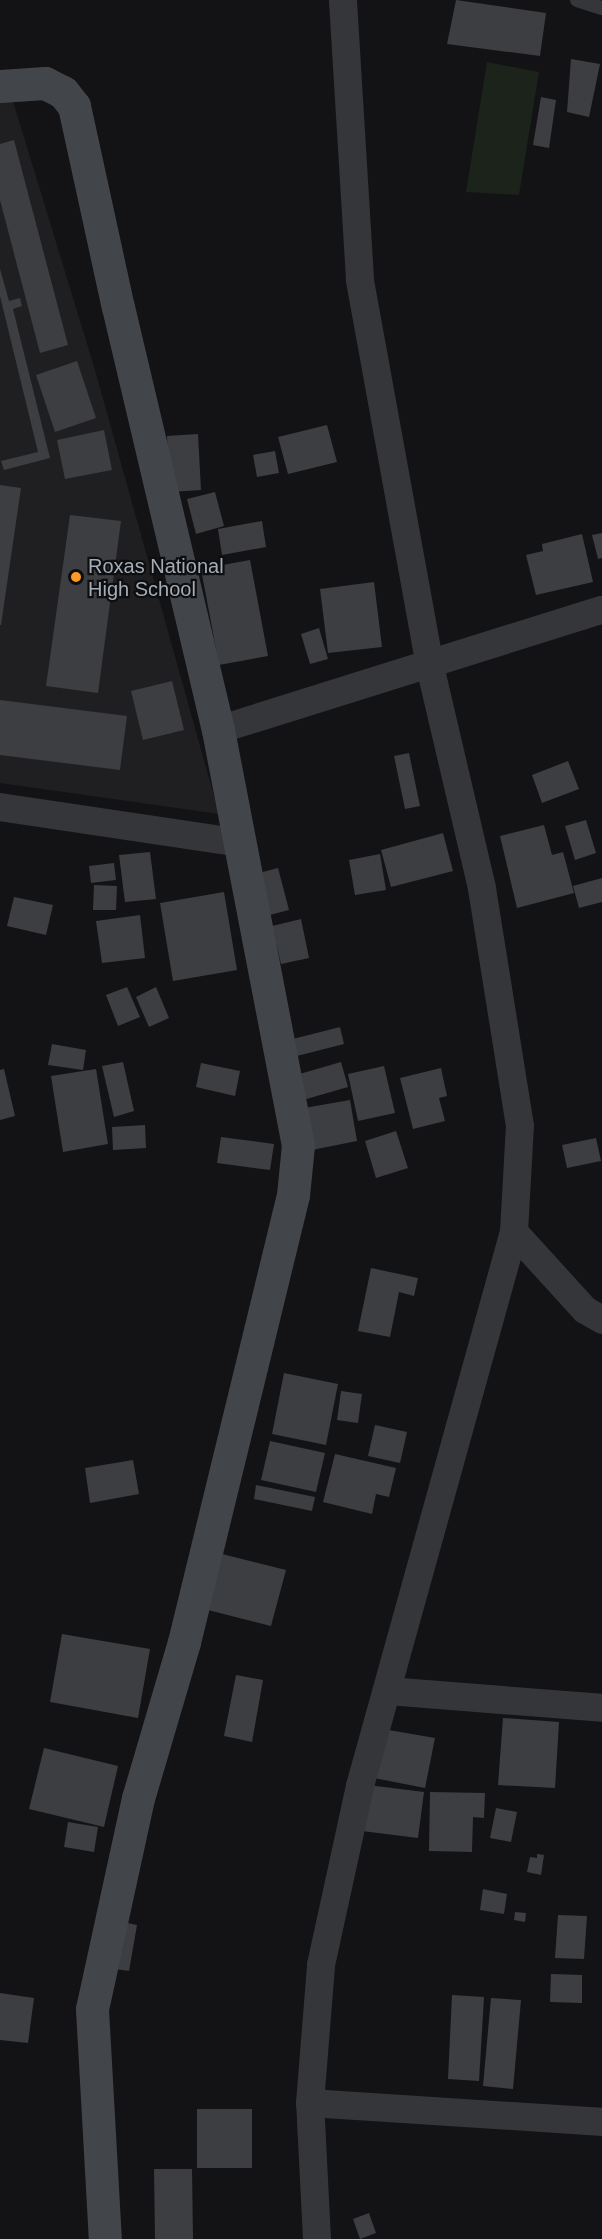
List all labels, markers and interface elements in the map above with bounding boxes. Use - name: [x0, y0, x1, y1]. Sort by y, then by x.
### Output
- place label: Roxas National High School: [88, 554, 224, 601]
- marker: Roxas National High School: [69, 570, 83, 584]

